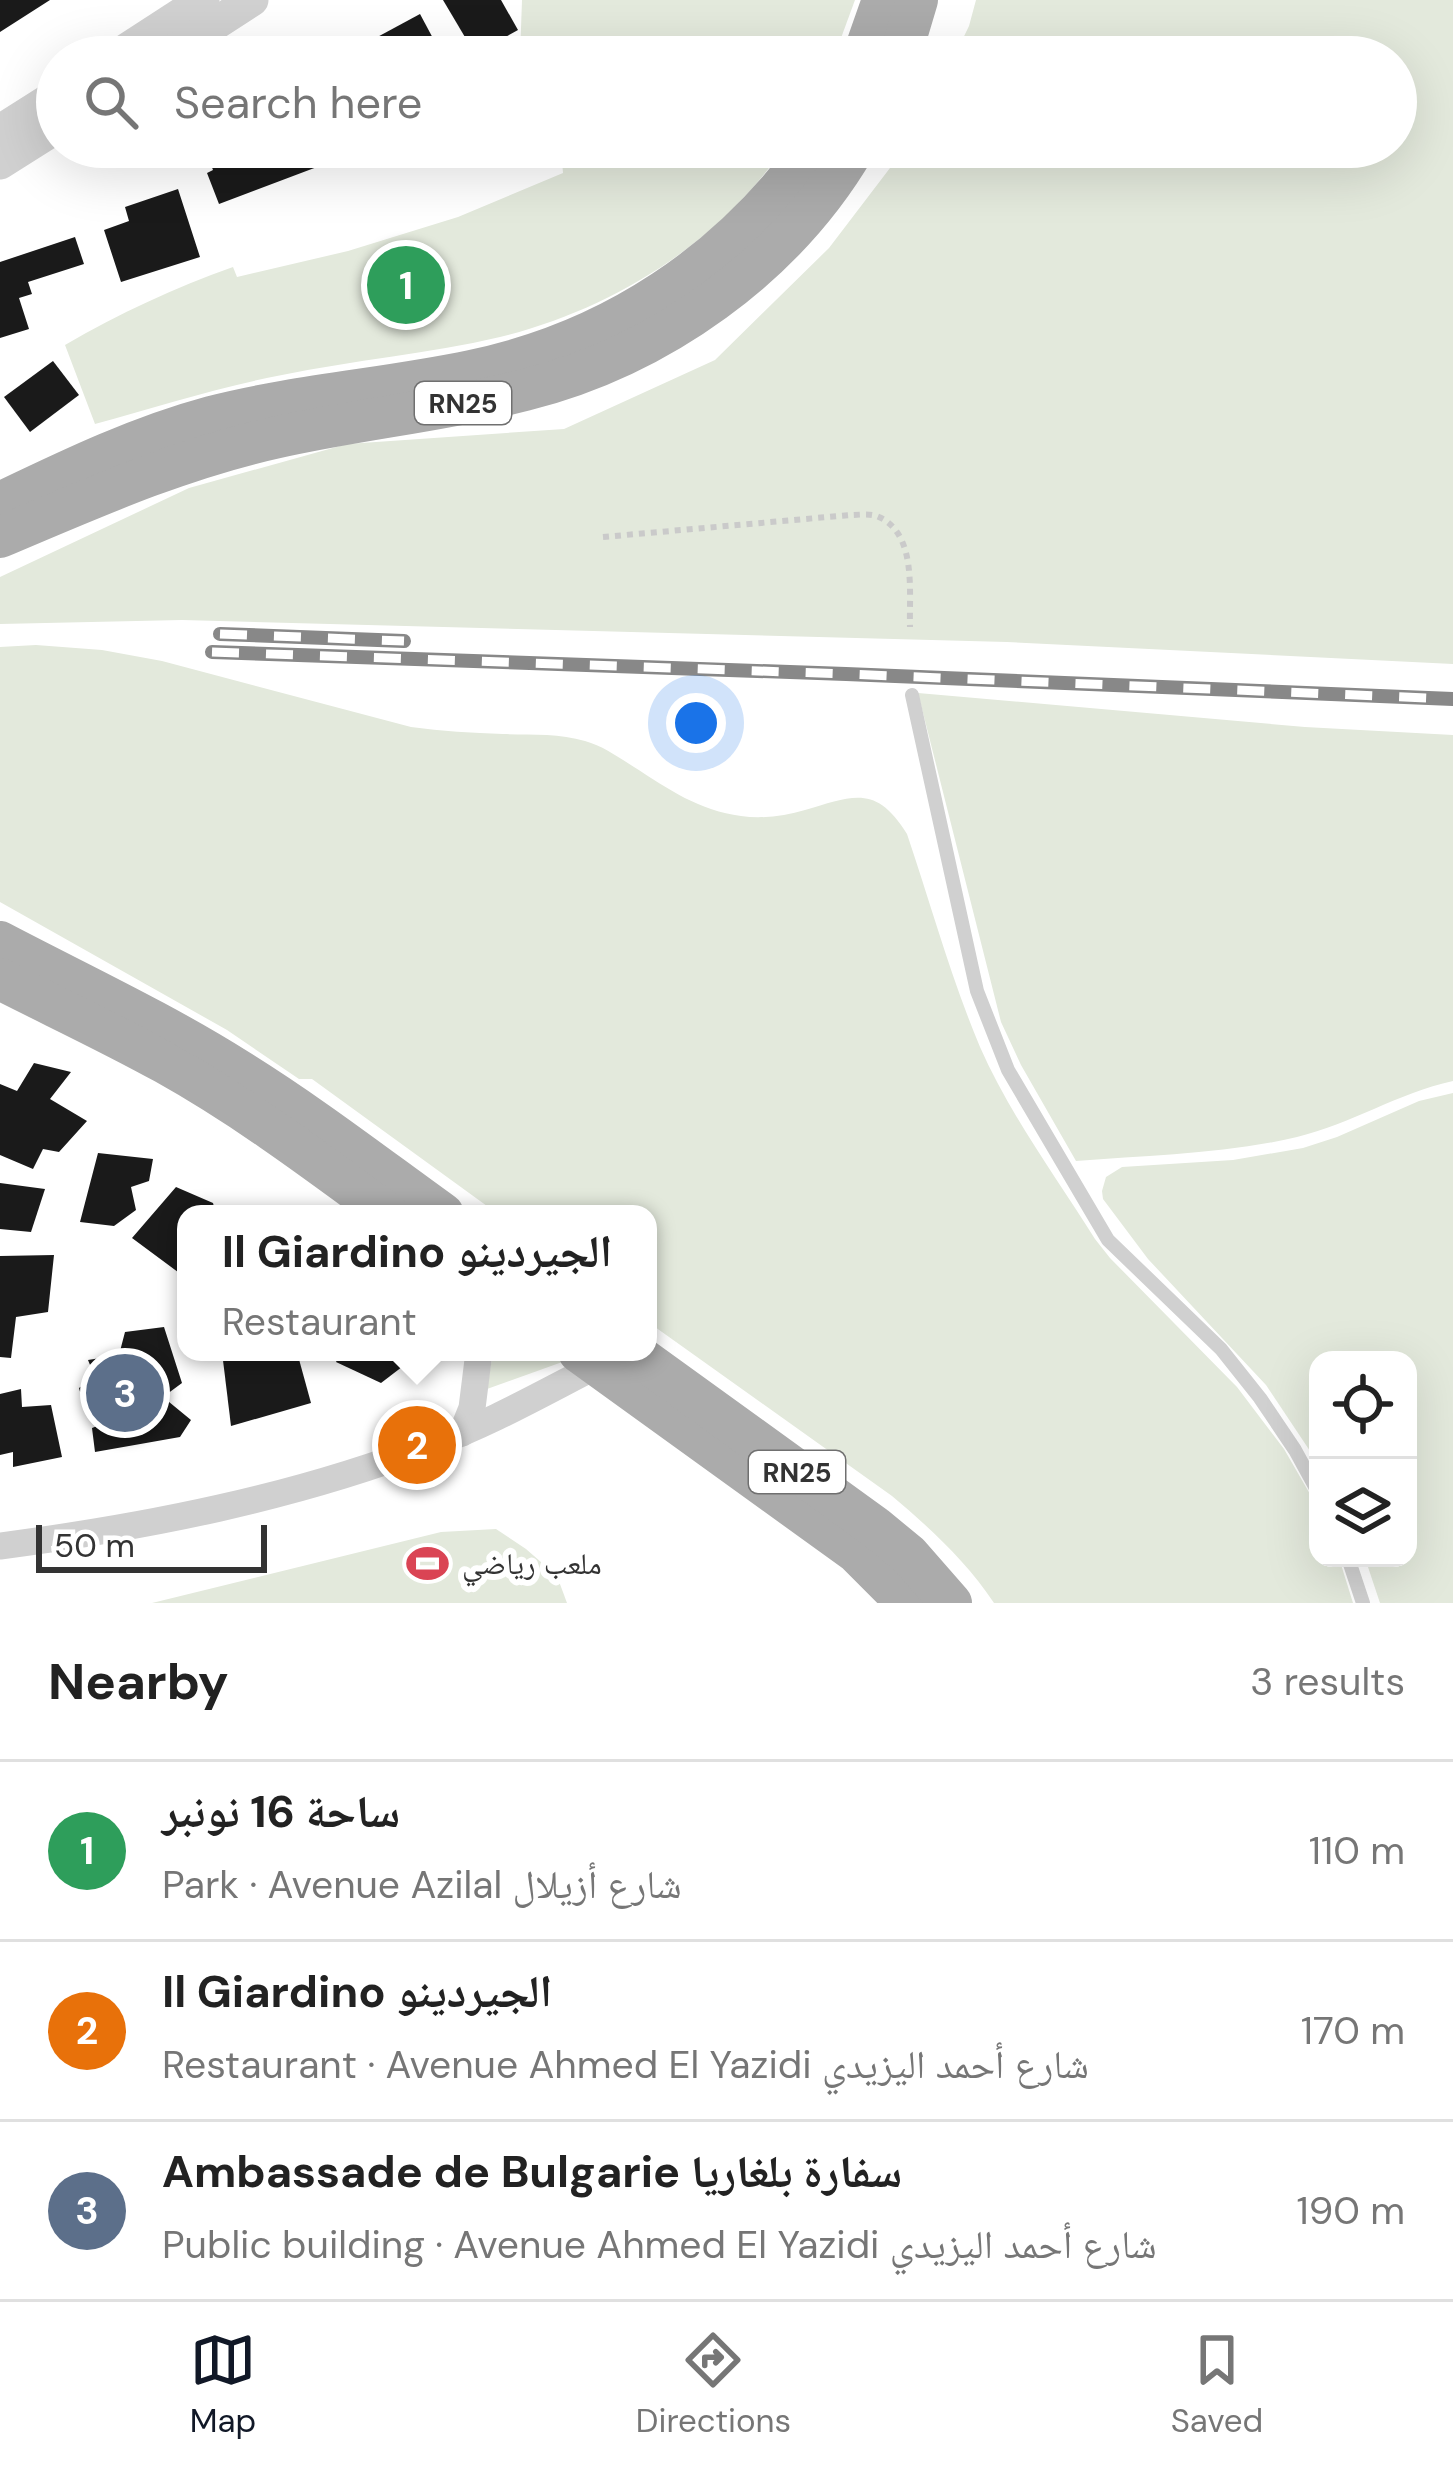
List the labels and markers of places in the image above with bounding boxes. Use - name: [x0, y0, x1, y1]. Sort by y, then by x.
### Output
- pin: 1: [367, 240, 445, 330]
- pin: 3: [86, 1348, 164, 1438]
- pin: 2: [378, 1400, 456, 1490]
- sports icon: ملعب رياضي: [405, 1540, 451, 1586]
- place label: ملعب رياضي: [462, 1544, 602, 1587]

